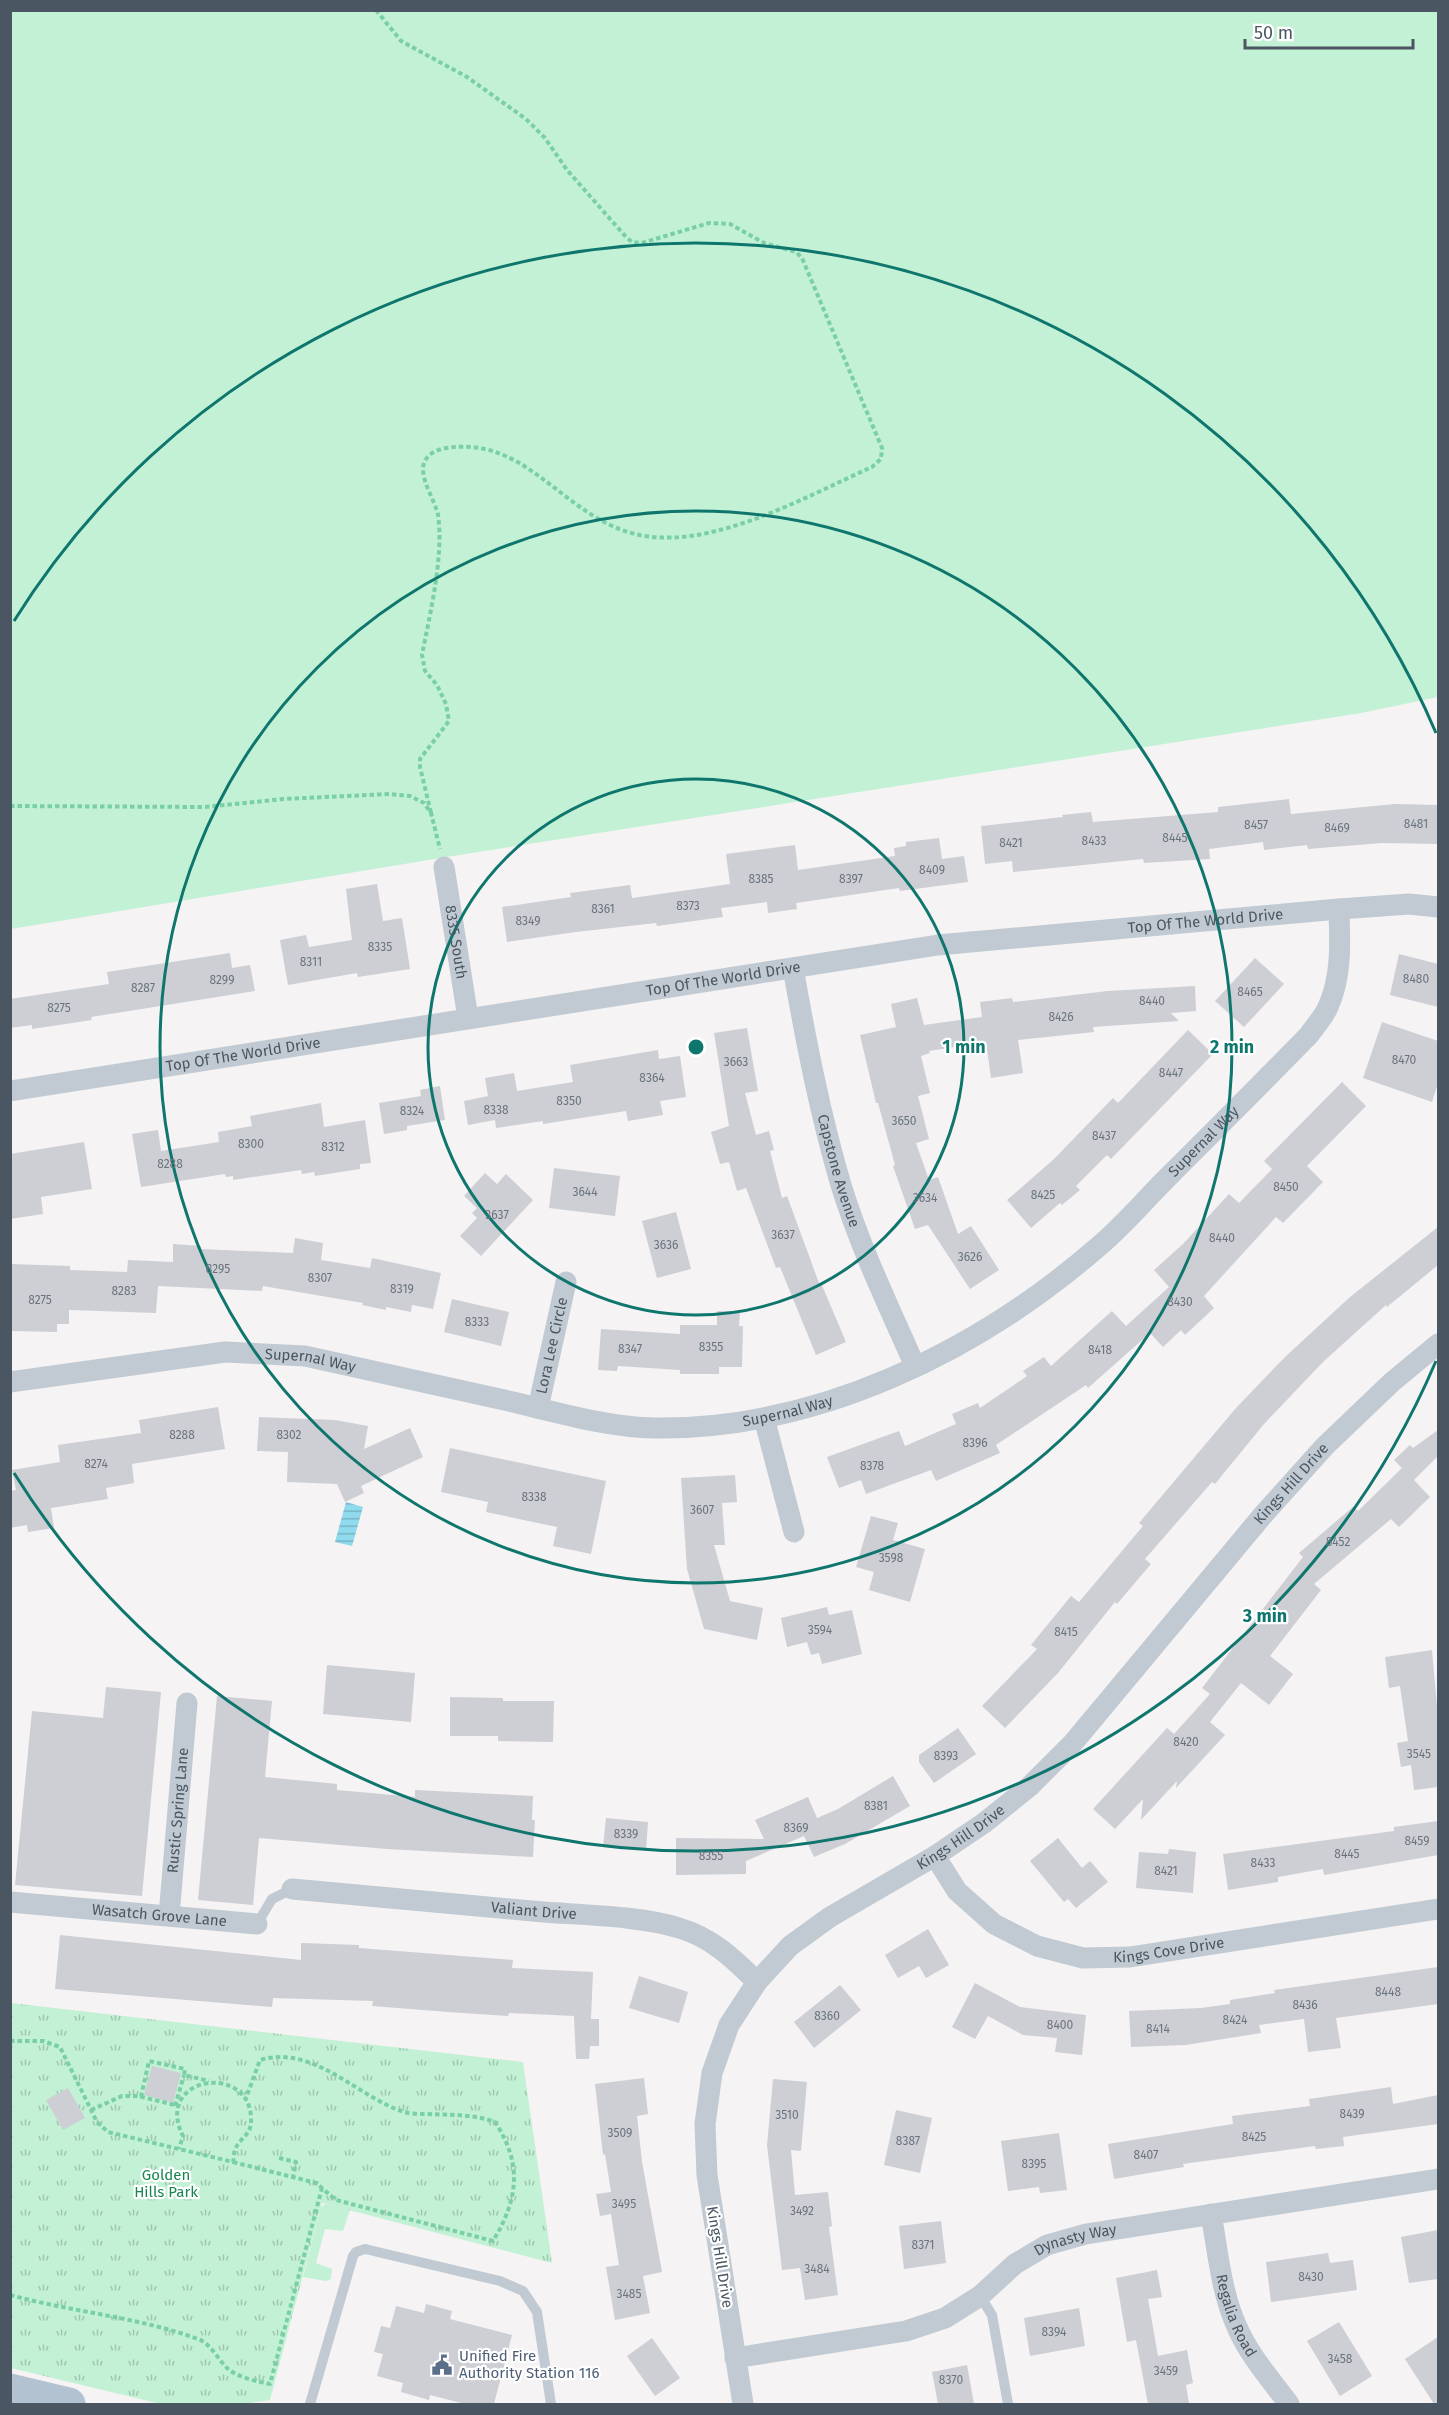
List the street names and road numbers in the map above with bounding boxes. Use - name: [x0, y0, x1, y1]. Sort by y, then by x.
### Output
- street label: 8335 South: [441, 904, 471, 980]
- street label: Top Of The World Drive: [1127, 905, 1284, 937]
- street label: Top Of The World Drive: [645, 958, 802, 1000]
- street label: Top Of The World Drive: [165, 1033, 322, 1075]
- street label: Supernal Way: [1165, 1102, 1243, 1180]
- street label: Capstone Avenue: [814, 1112, 864, 1230]
- street label: Lora Lee Circle: [532, 1296, 571, 1396]
- street label: Supernal Way: [264, 1345, 358, 1376]
- street label: Supernal Way: [741, 1391, 836, 1430]
- street label: Kings Hill Drive: [1250, 1439, 1332, 1528]
- street label: Rustic Spring Lane: [164, 1747, 192, 1874]
- street label: Kings Hill Drive: [913, 1801, 1008, 1874]
- street label: Valiant Drive: [490, 1898, 577, 1923]
- street label: Wasatch Grove Lane: [91, 1900, 228, 1930]
- street label: Kings Cove Drive: [1113, 1933, 1226, 1966]
- street label: Kings Hill Drive: [703, 2205, 737, 2309]
- street label: Dynasty Way: [1031, 2220, 1118, 2260]
- street label: Regalia Road: [1212, 2272, 1260, 2360]

